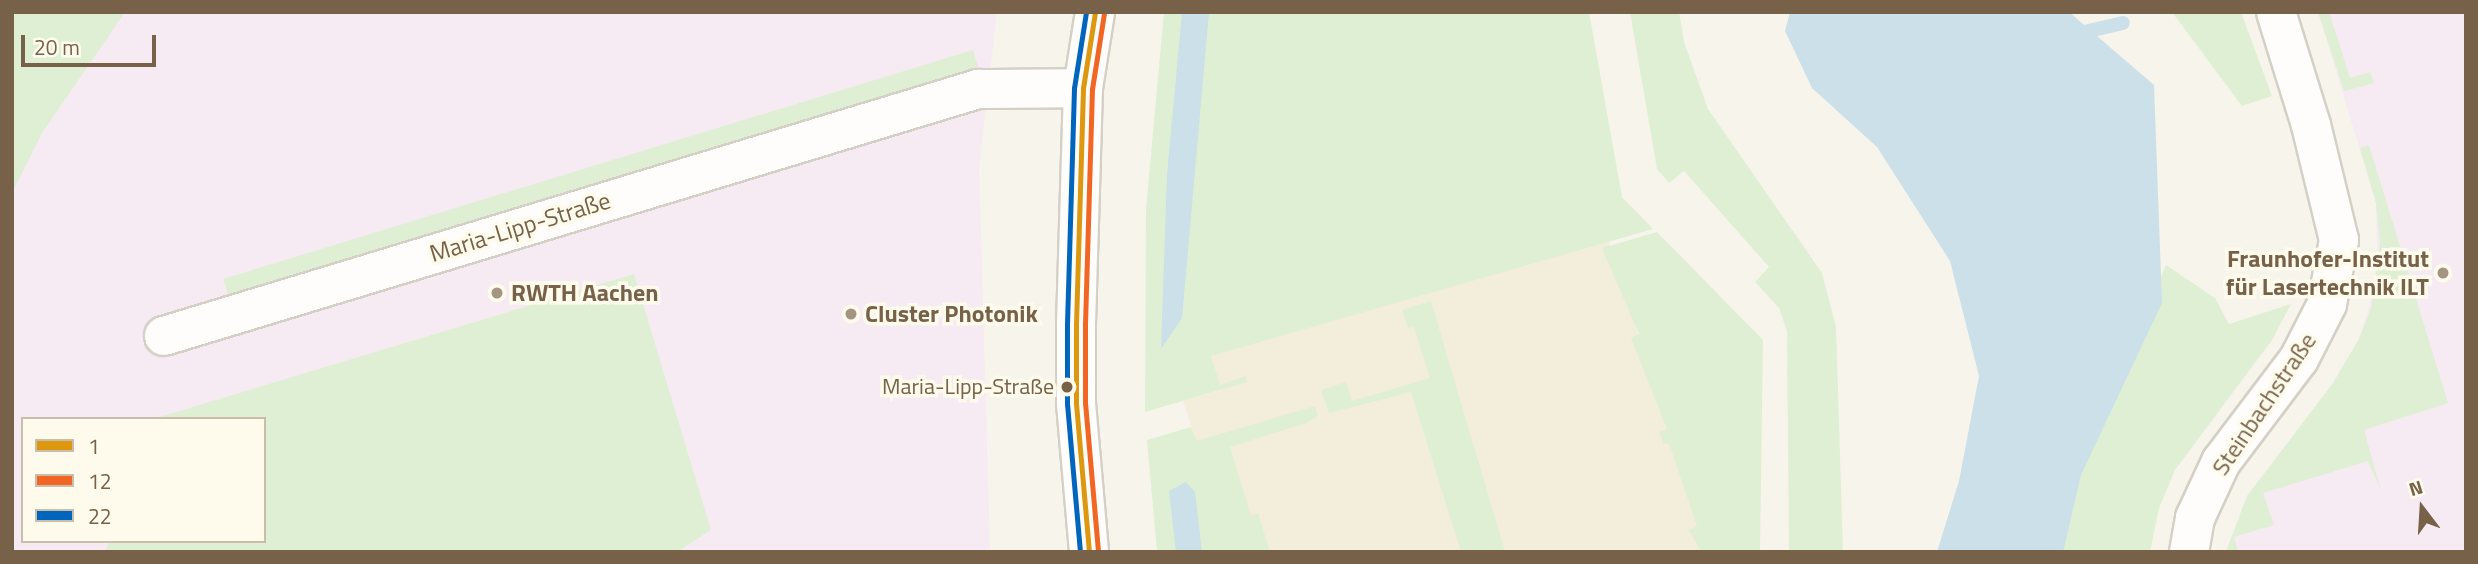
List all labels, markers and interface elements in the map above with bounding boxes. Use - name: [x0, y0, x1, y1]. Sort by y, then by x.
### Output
- scale bar: [24, 21, 159, 65]
- text: 20 m: [34, 31, 80, 63]
- street label: Maria-Lipp-Straße: [426, 186, 614, 268]
- place label: Fraunhofer-Institut für Lasertechnik ILT: [2226, 245, 2429, 301]
- marker: Fraunhofer-Institut für Lasertechnik ILT: [2435, 265, 2451, 281]
- place label: RWTH Aachen: [511, 279, 659, 307]
- marker: RWTH Aachen: [489, 285, 505, 301]
- place label: Cluster Photonik: [865, 300, 1038, 328]
- marker: Cluster Photonik: [843, 306, 859, 322]
- street label: Steinbachstraße: [2206, 327, 2322, 481]
- place label: Maria-Lipp-Straße: [882, 374, 1054, 400]
- marker: Maria-Lipp-Straße: [1060, 380, 1074, 394]
- legend: [21, 417, 266, 543]
- text: 1: [88, 430, 100, 462]
- text: 12: [88, 465, 112, 497]
- text: N: [2405, 472, 2426, 503]
- north arrow: [2387, 473, 2457, 543]
- text: 22: [88, 500, 112, 532]

